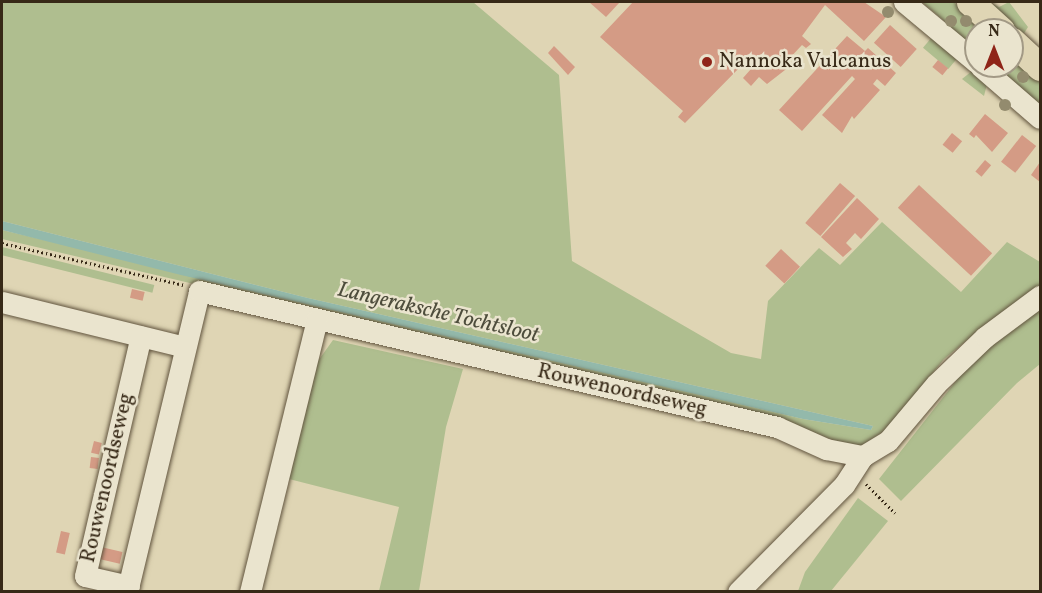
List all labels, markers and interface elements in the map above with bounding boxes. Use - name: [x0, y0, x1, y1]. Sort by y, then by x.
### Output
- north arrow: [964, 18, 1024, 78]
- text: N: [988, 21, 1000, 43]
- place label: Nannoka Vulcanus: [719, 49, 892, 75]
- marker: Nannoka Vulcanus: [700, 55, 714, 69]
- water label: Langeraksche Tochtsloot: [335, 277, 541, 349]
- street label: Rouwenoordseweg: [535, 359, 709, 423]
- street label: Rouwenoordseweg: [76, 391, 140, 565]

